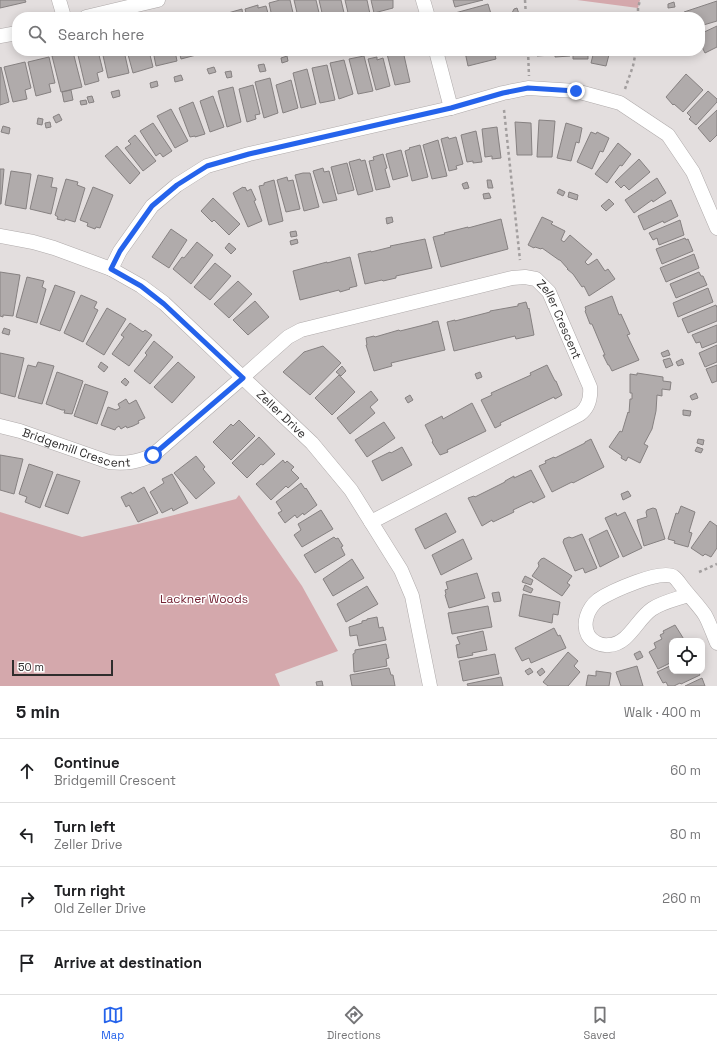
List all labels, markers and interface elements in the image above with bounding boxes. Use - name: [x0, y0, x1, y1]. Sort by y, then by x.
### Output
- search box: [12, 12, 705, 56]
- icon: search: [26, 23, 48, 45]
- text: Search here: [58, 25, 144, 44]
- route end: [567, 82, 585, 100]
- street label: Zeller Crescent: [533, 276, 585, 362]
- street label: Zeller Drive: [253, 387, 310, 442]
- street label: Bridgemill Crescent: [20, 424, 131, 471]
- route start: [144, 446, 162, 464]
- park label: Lackner Woods: [160, 591, 248, 607]
- map controls: [669, 638, 705, 674]
- button: locate: [669, 638, 705, 674]
- scale bar: [12, 658, 113, 677]
- text: 50 m: [18, 660, 44, 674]
- text: 5 min: [16, 701, 60, 723]
- text: Walk · 400 m: [624, 704, 701, 721]
- text: Continue: [54, 753, 120, 772]
- icon: ahead: [16, 760, 38, 782]
- text: 60 m: [670, 762, 701, 779]
- text: Bridgemill Crescent: [54, 772, 176, 789]
- text: Turn left: [54, 817, 116, 836]
- icon: left: [16, 824, 38, 846]
- text: 80 m: [670, 826, 701, 843]
- text: Zeller Drive: [54, 836, 122, 853]
- text: Turn right: [54, 881, 125, 900]
- icon: right: [16, 888, 38, 910]
- text: 260 m: [662, 890, 701, 907]
- text: Old Zeller Drive: [54, 900, 146, 917]
- icon: arrive: [16, 952, 38, 974]
- text: Arrive at destination: [54, 953, 202, 972]
- tab: Map: [101, 1004, 124, 1042]
- tab: Directions: [327, 1004, 381, 1042]
- tab: Saved: [584, 1004, 616, 1042]

